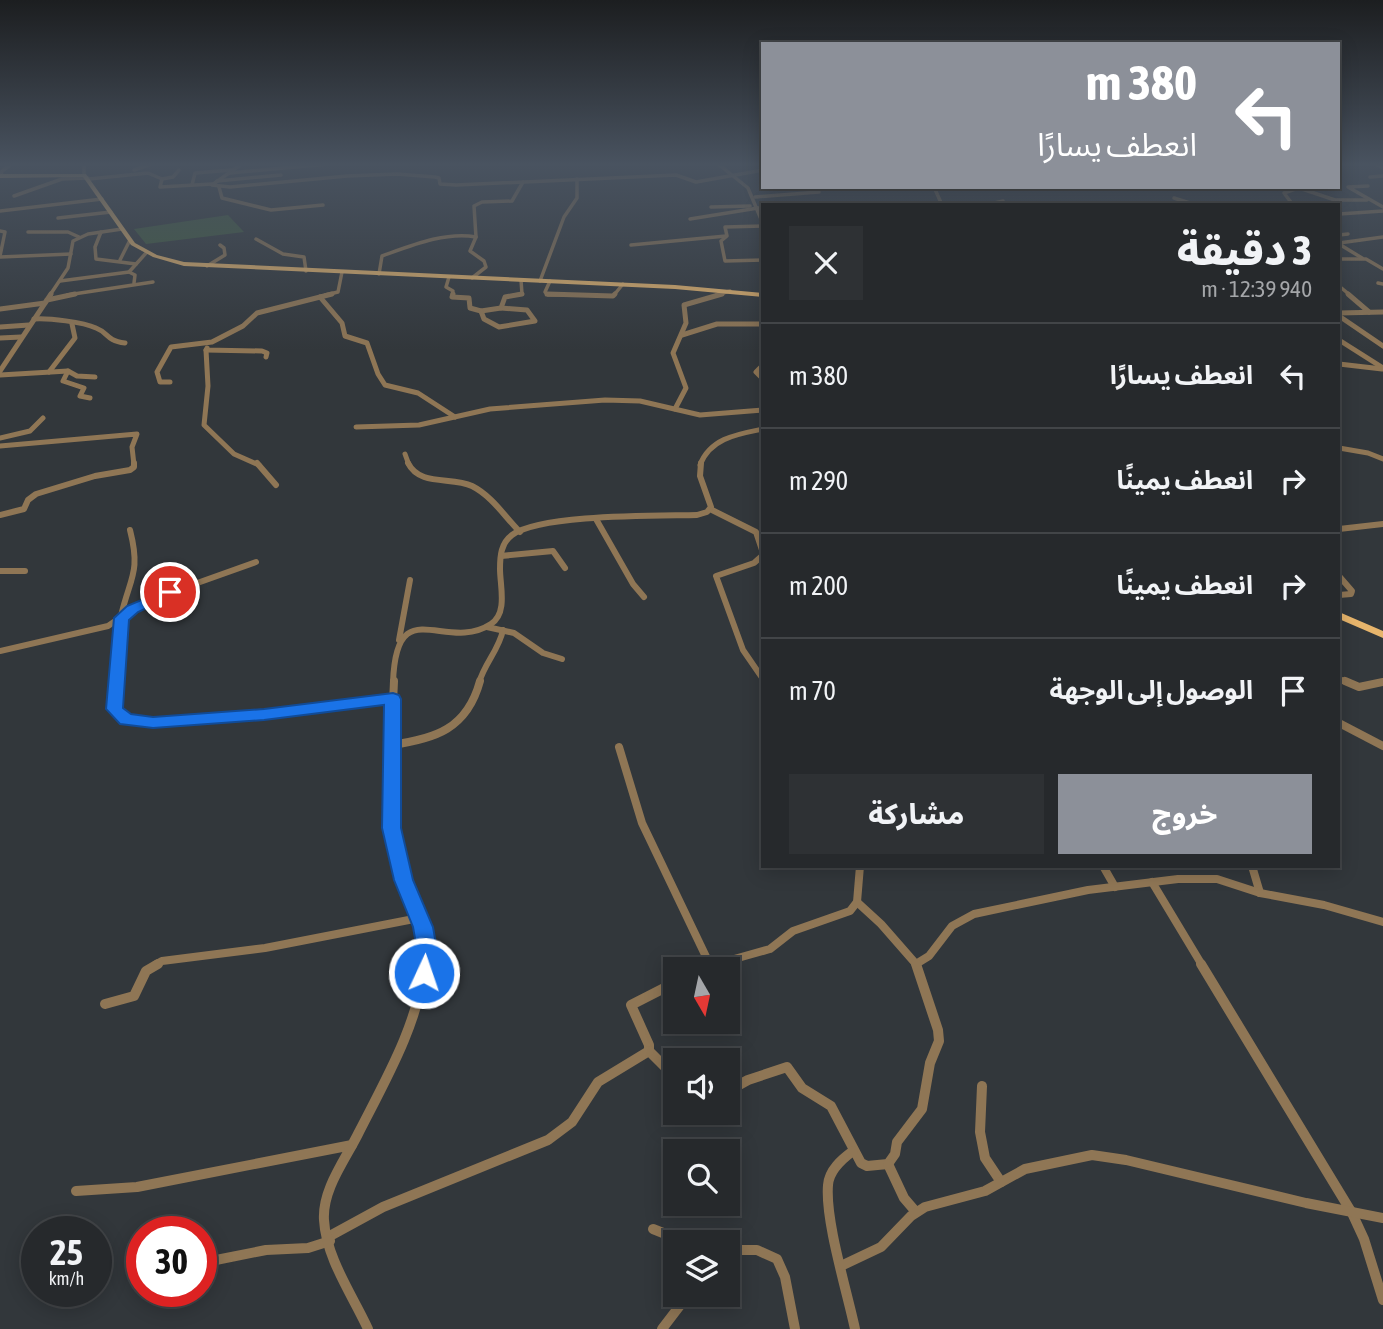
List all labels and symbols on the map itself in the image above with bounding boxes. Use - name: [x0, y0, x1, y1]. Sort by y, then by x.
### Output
- pin: [140, 562, 200, 622]
- position arrow: [387, 936, 461, 1010]
- north arrow: [663, 957, 740, 1034]
- speed limit sign: 30: [126, 1216, 217, 1307]

